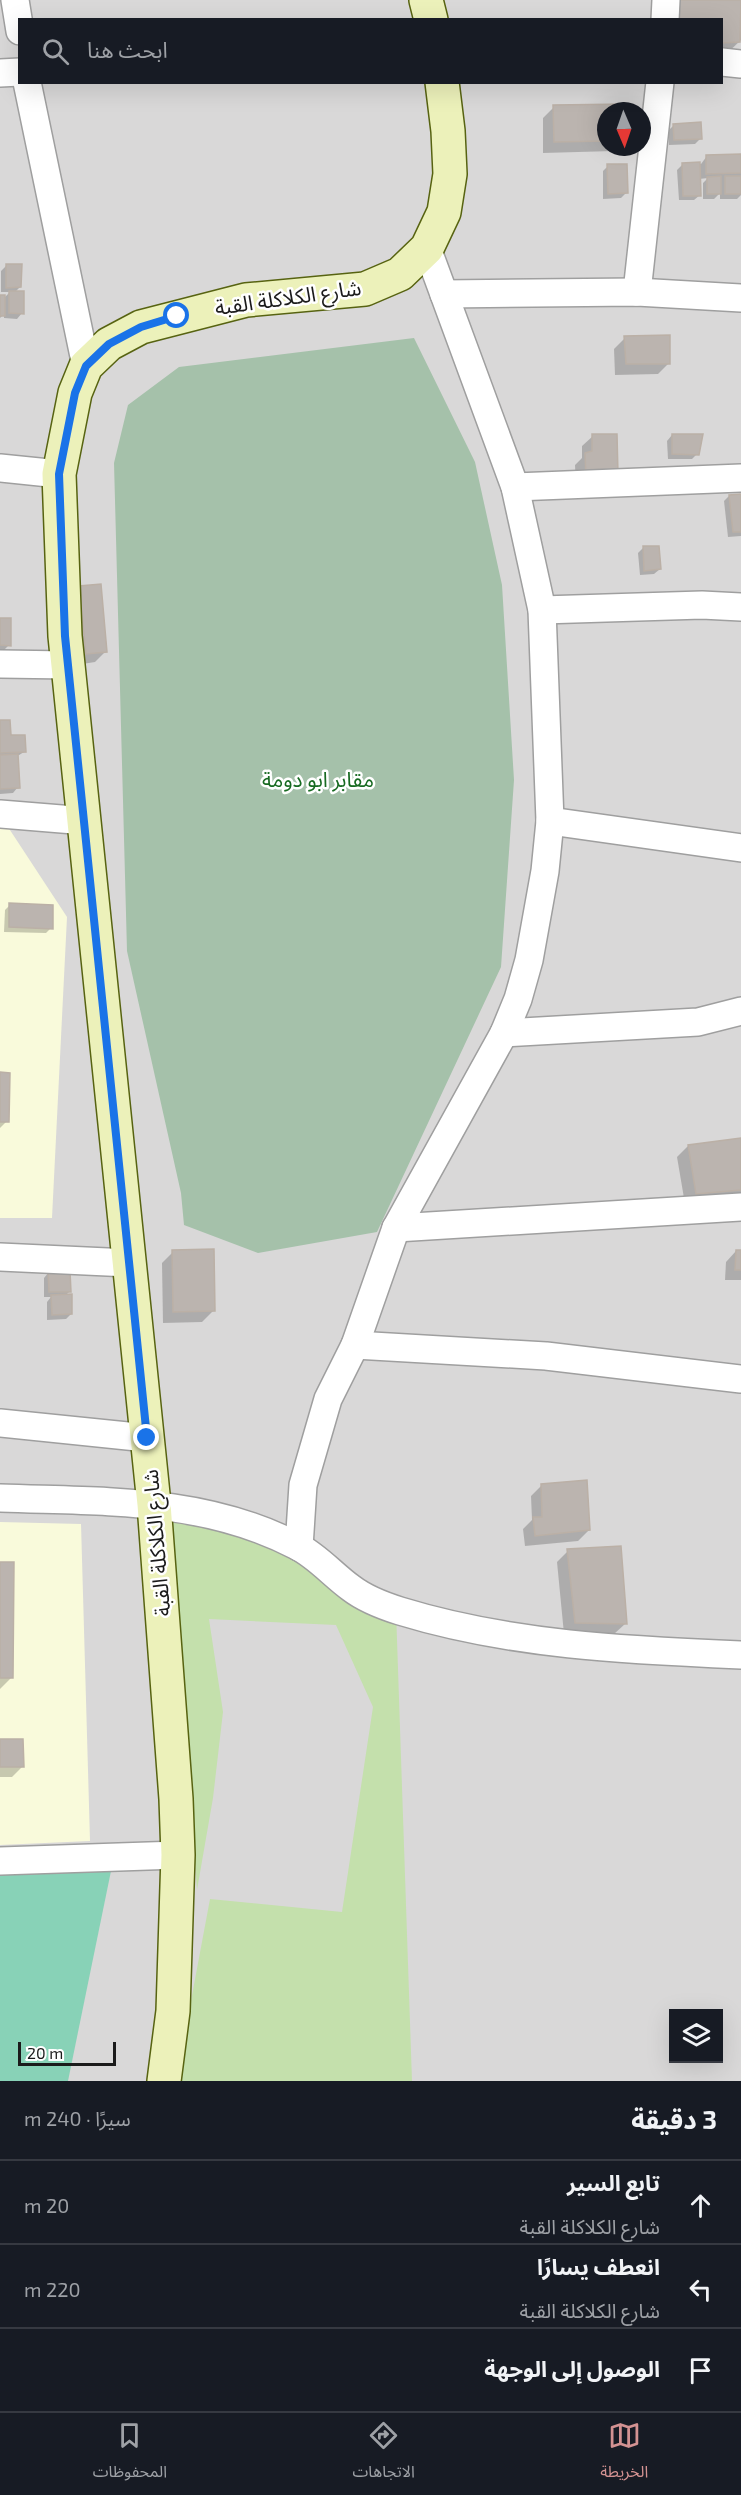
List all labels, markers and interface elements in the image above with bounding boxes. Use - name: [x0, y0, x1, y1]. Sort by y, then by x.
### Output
- search box: [18, 18, 723, 84]
- icon: search: [39, 35, 72, 68]
- text: ابحث هنا: [87, 36, 168, 62]
- north arrow: [597, 102, 651, 156]
- street label: شارع الكلاكلة القبة: [213, 274, 363, 323]
- route start: [163, 302, 189, 328]
- park label: مقابر ابو دومة: [262, 766, 374, 792]
- route end: [133, 1424, 159, 1450]
- street label: شارع الكلاكلة القبة: [137, 1468, 178, 1618]
- map controls: [669, 2009, 723, 2063]
- button: layers: [669, 2009, 723, 2063]
- scale bar: [18, 2039, 116, 2066]
- text: 20 m: [27, 2043, 63, 2062]
- text: 3 دقيقة: [631, 2103, 717, 2134]
- text: سيرًا · 240 m: [24, 2106, 131, 2130]
- text: تابع السير: [567, 2169, 660, 2195]
- icon: ahead: [684, 2189, 717, 2222]
- text: 20 m: [24, 2193, 69, 2217]
- text: شارع الكلاكلة القبة: [520, 2214, 660, 2238]
- text: انعطف يسارًا: [537, 2253, 660, 2279]
- icon: left: [684, 2273, 717, 2306]
- text: 220 m: [24, 2277, 81, 2301]
- text: شارع الكلاكلة القبة: [520, 2298, 660, 2322]
- icon: arrive: [684, 2354, 717, 2387]
- text: الوصول إلى الوجهة: [484, 2355, 660, 2381]
- tab: المحفوظات: [93, 2419, 167, 2489]
- tab: الاتجاهات: [352, 2419, 415, 2489]
- tab: الخريطة: [600, 2419, 648, 2489]

